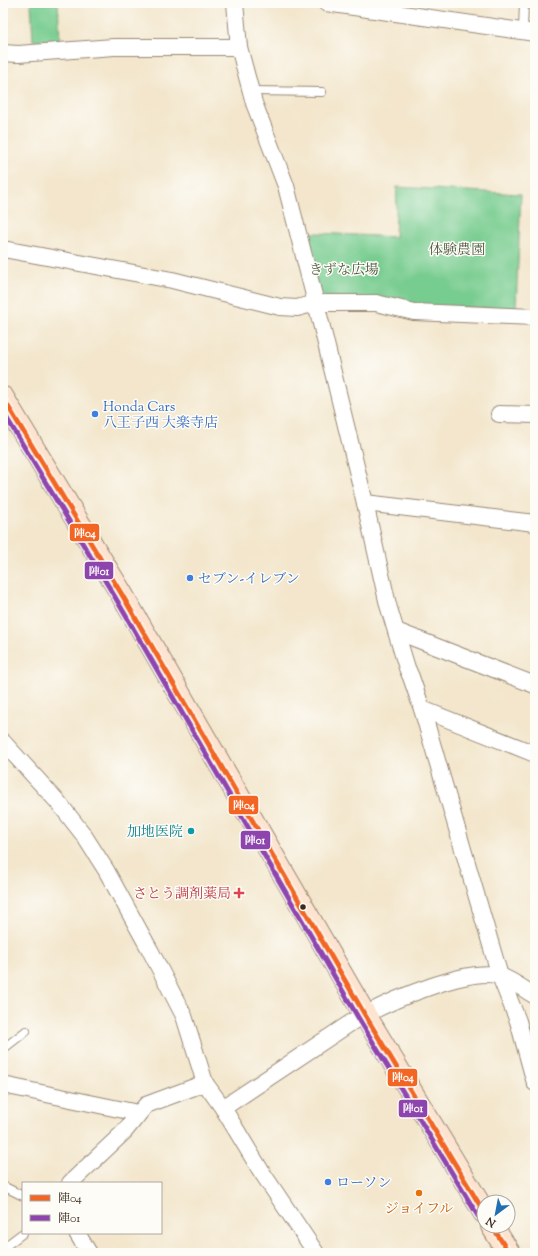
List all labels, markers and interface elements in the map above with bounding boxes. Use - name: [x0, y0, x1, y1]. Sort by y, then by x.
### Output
- park label: 体験農園: [429, 241, 485, 261]
- park label: きずな広場: [309, 261, 379, 281]
- place label: Honda Cars 八王子西 大楽寺店: [103, 398, 218, 434]
- marker: Honda Cars 八王子西 大楽寺店: [90, 409, 100, 419]
- line badge: 陣04: [69, 523, 100, 542]
- text: 陣04: [74, 526, 96, 542]
- line badge: 陣01: [84, 561, 114, 580]
- text: 陣01: [89, 564, 109, 580]
- place label: セブン-イレブン: [198, 570, 300, 590]
- marker: セブン-イレブン: [185, 573, 195, 583]
- line badge: 陣04: [228, 795, 259, 815]
- text: 陣04: [233, 798, 255, 814]
- place label: 加地医院: [127, 823, 183, 843]
- marker: 加地医院: [186, 826, 196, 836]
- line badge: 陣01: [240, 830, 271, 850]
- text: 陣01: [245, 833, 265, 849]
- place label: さとう調剤薬局: [133, 885, 231, 905]
- marker: さとう調剤薬局: [234, 888, 244, 898]
- unlabelled marker: [298, 902, 308, 912]
- line badge: 陣04: [387, 1068, 418, 1087]
- text: 陣04: [392, 1070, 414, 1086]
- line badge: 陣01: [398, 1099, 428, 1118]
- text: 陣01: [403, 1101, 423, 1117]
- place label: ローソン: [336, 1174, 391, 1194]
- marker: ローソン: [323, 1177, 333, 1187]
- legend: [22, 1182, 162, 1234]
- marker: ジョイフル: [414, 1188, 424, 1198]
- text: 陣04: [58, 1190, 82, 1208]
- north arrow: [476, 1194, 516, 1234]
- place label: ジョイフル: [385, 1200, 453, 1220]
- text: 陣01: [58, 1210, 80, 1228]
- text: N: [483, 1212, 500, 1231]

